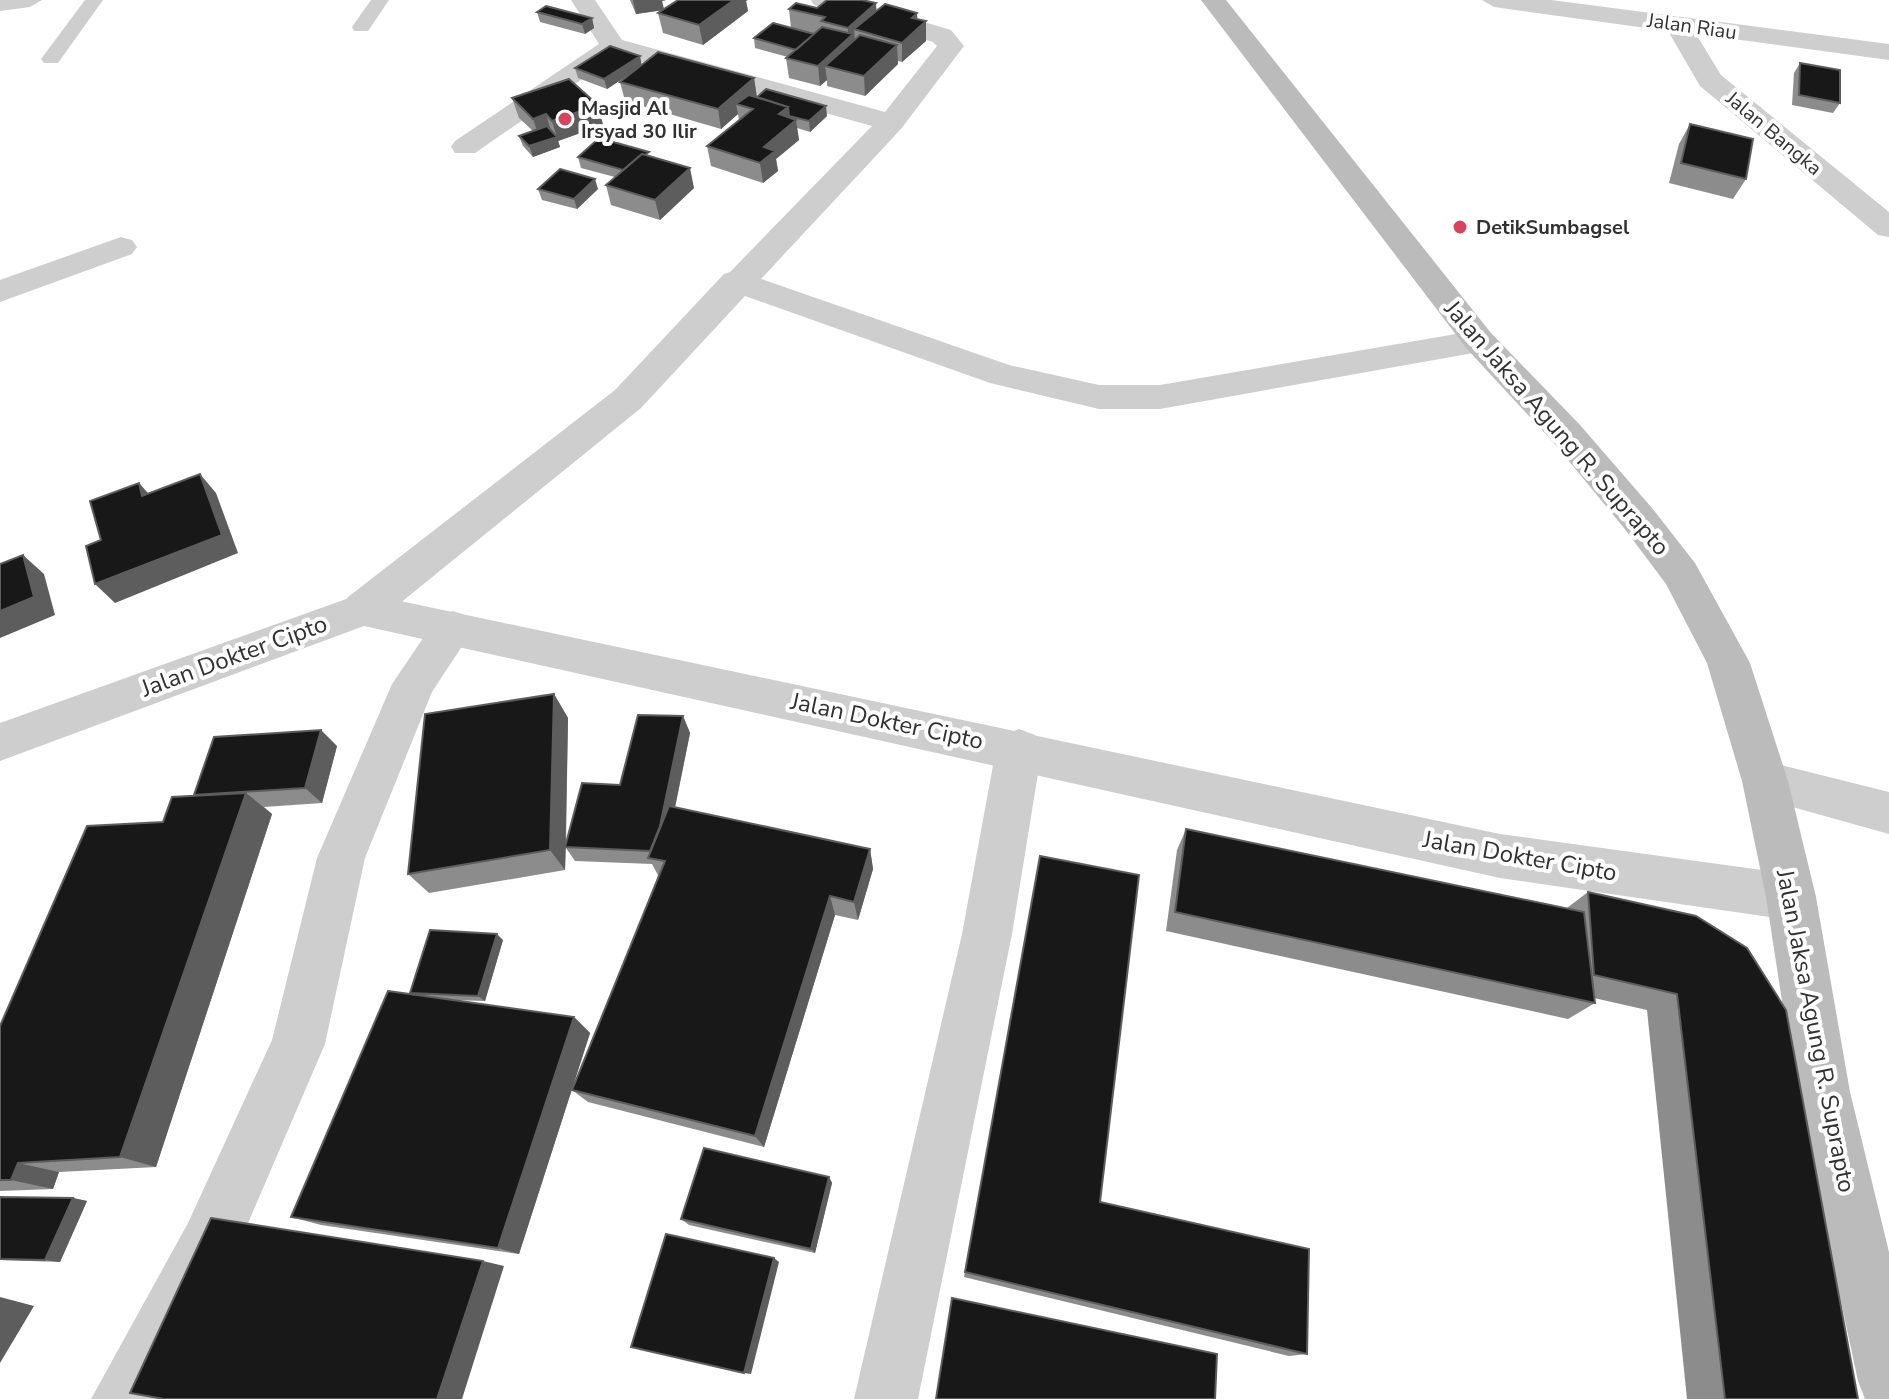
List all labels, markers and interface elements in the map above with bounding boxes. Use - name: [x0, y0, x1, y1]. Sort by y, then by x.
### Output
- street label: Jalan Riau: [1645, 7, 1738, 46]
- street label: Jalan Bangka: [1719, 85, 1827, 182]
- place label: Masjid Al Irsyad 30 Ilir: [581, 95, 697, 145]
- marker: Masjid Al Irsyad 30 Ilir: [556, 110, 574, 128]
- place label: DetikSumbagsel: [1476, 214, 1630, 241]
- marker: DetikSumbagsel: [1451, 218, 1469, 236]
- street label: Jalan Jaksa Agung R. Suprapto: [1437, 293, 1677, 562]
- street label: Jalan Dokter Cipto: [135, 607, 332, 705]
- street label: Jalan Dokter Cipto: [787, 685, 986, 757]
- street label: Jalan Dokter Cipto: [1420, 823, 1619, 889]
- street label: Jalan Jaksa Agung R. Suprapto: [1769, 866, 1863, 1195]

